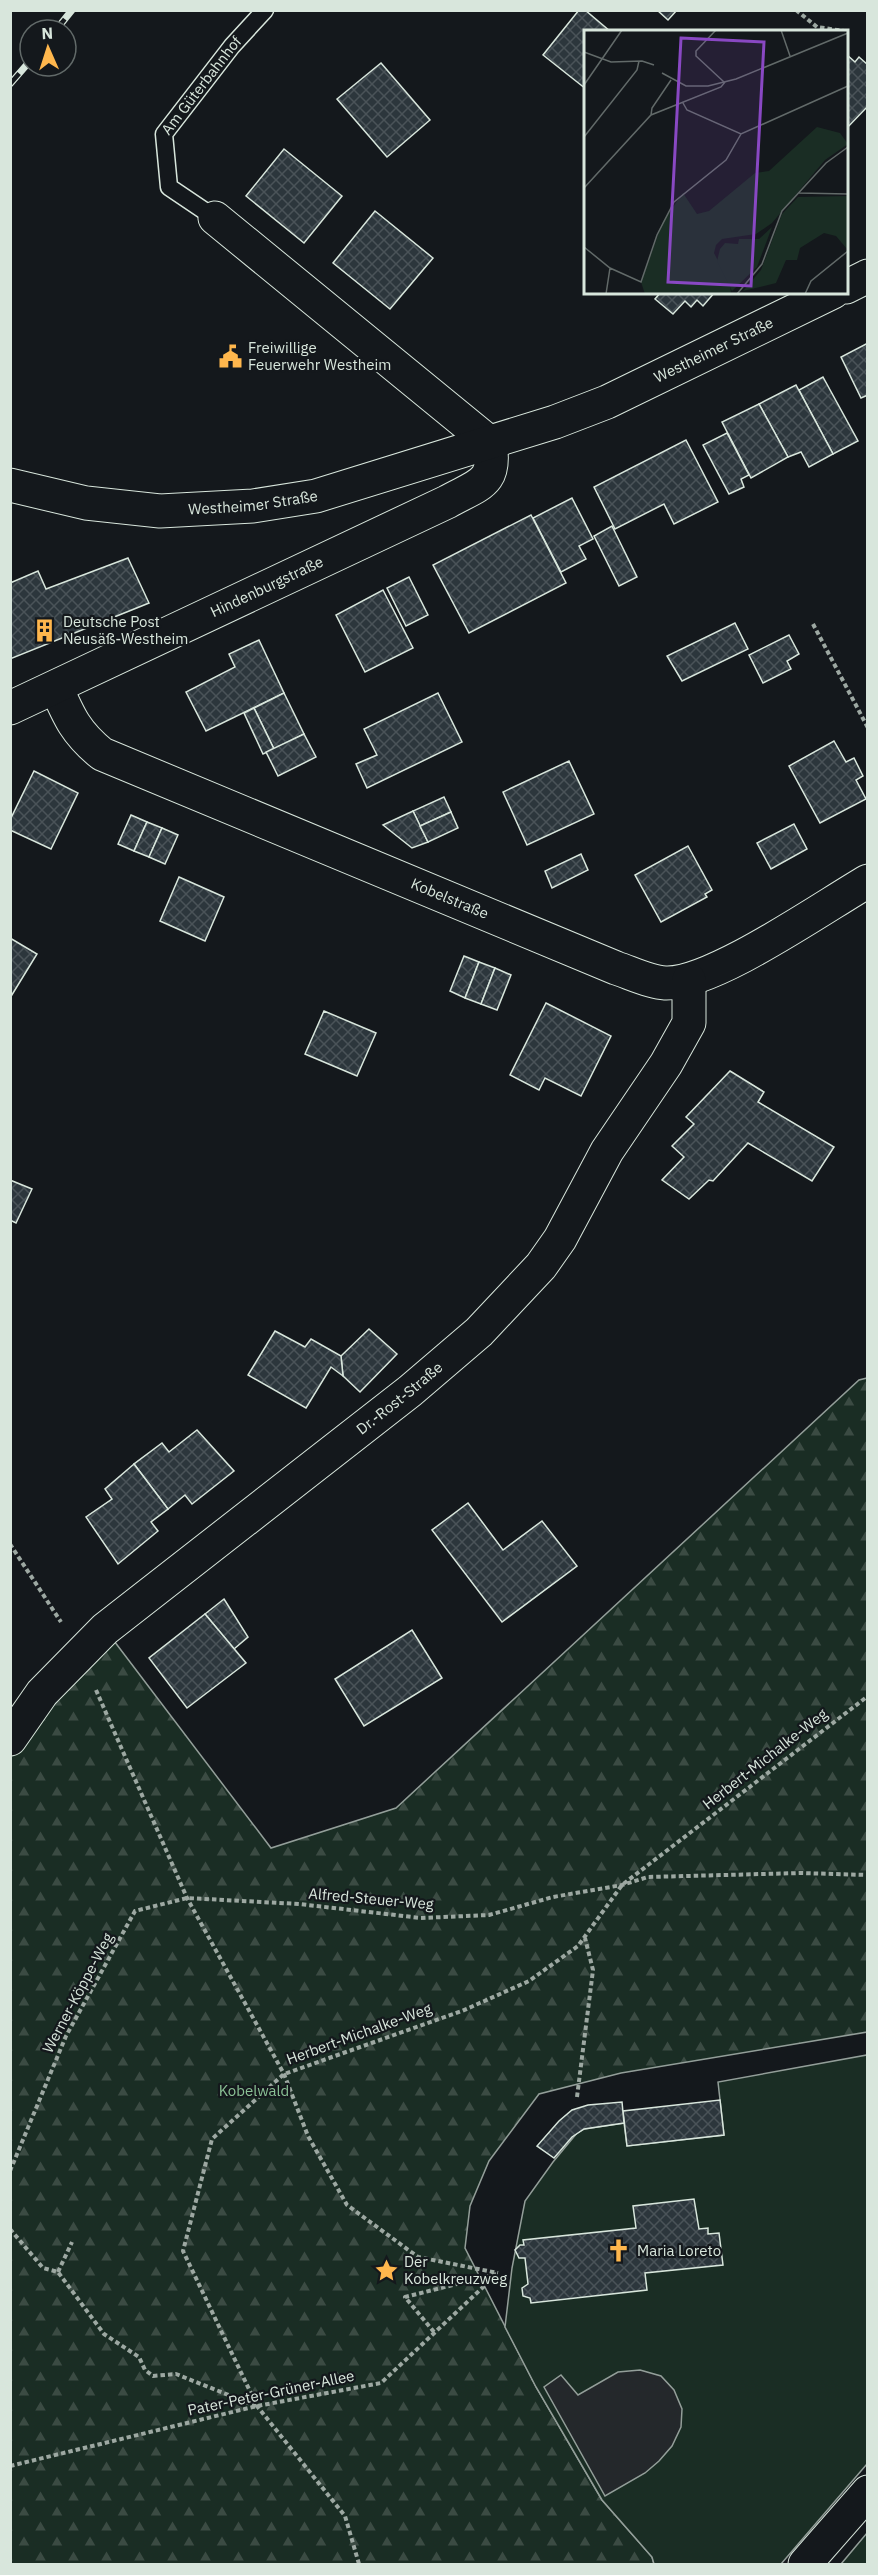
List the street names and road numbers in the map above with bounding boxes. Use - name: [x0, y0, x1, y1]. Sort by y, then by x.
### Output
- street label: Am Güterbahnhof: [157, 32, 245, 138]
- street label: Westheimer Straße: [651, 313, 776, 387]
- street label: Westheimer Straße: [188, 486, 319, 518]
- street label: Hindenburgstraße: [207, 552, 326, 621]
- street label: Kobelstraße: [408, 874, 492, 923]
- street label: Dr.-Rost-Straße: [352, 1357, 446, 1438]
- street label: Herbert-Michalke-Weg: [699, 1704, 831, 1813]
- street label: Alfred-Steuer-Weg: [308, 1884, 435, 1913]
- street label: Werner-Köppe-Weg: [38, 1929, 117, 2056]
- street label: Herbert-Michalke-Weg: [284, 1998, 434, 2069]
- street label: Pater-Peter-Grüner-Allee: [186, 2366, 356, 2419]

